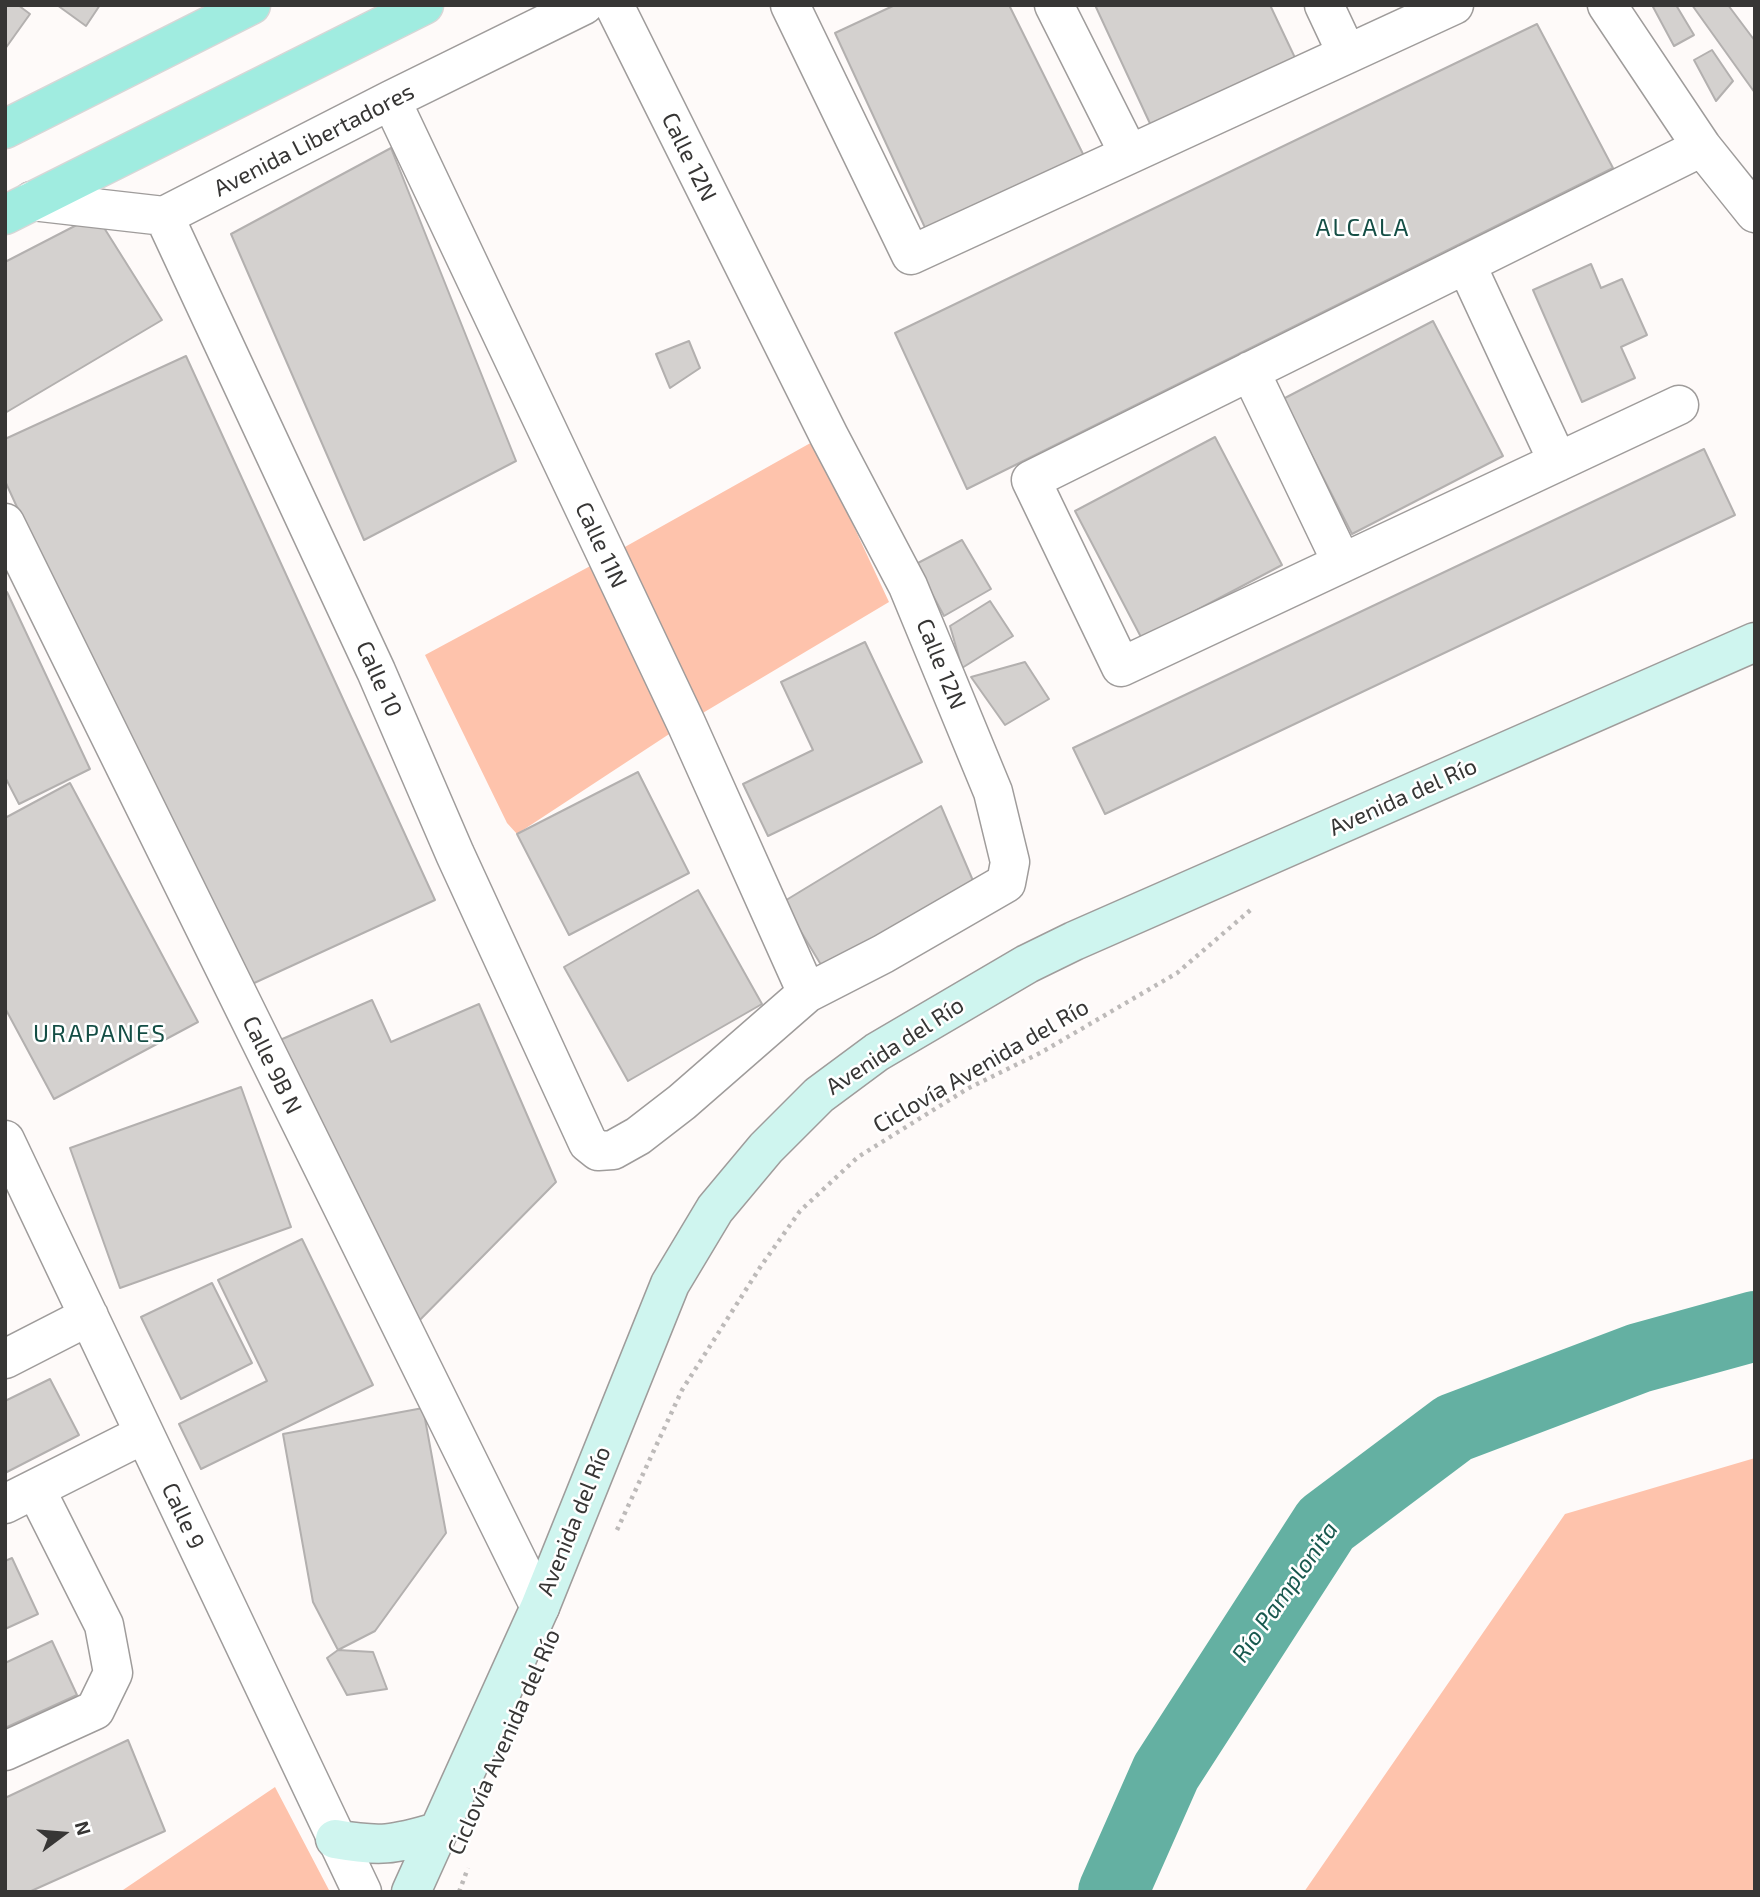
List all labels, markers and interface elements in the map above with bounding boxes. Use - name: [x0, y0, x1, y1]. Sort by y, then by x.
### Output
- street label: Avenida Libertadores: [209, 78, 419, 202]
- street label: Calle 12N: [656, 108, 722, 206]
- district label: ALCALA: [1316, 214, 1410, 242]
- street label: Calle 11N: [569, 498, 633, 592]
- street label: Calle 12N: [910, 615, 972, 713]
- street label: Calle 10: [350, 637, 408, 721]
- street label: Avenida del Río: [1325, 752, 1481, 842]
- street label: Avenida del Río: [821, 991, 969, 1101]
- street label: Ciclovía Avenida del Río: [868, 993, 1094, 1139]
- street label: Calle 9B N: [236, 1011, 308, 1119]
- district label: URAPANES: [34, 1020, 166, 1048]
- street label: Avenida del Río: [531, 1442, 617, 1600]
- street label: Calle 9: [156, 1478, 210, 1554]
- water label: Río Pamplonita: [1226, 1516, 1344, 1668]
- street label: Ciclovía Avenida del Río: [442, 1625, 566, 1859]
- north arrow: [28, 1799, 98, 1869]
- text: N: [71, 1818, 97, 1838]

